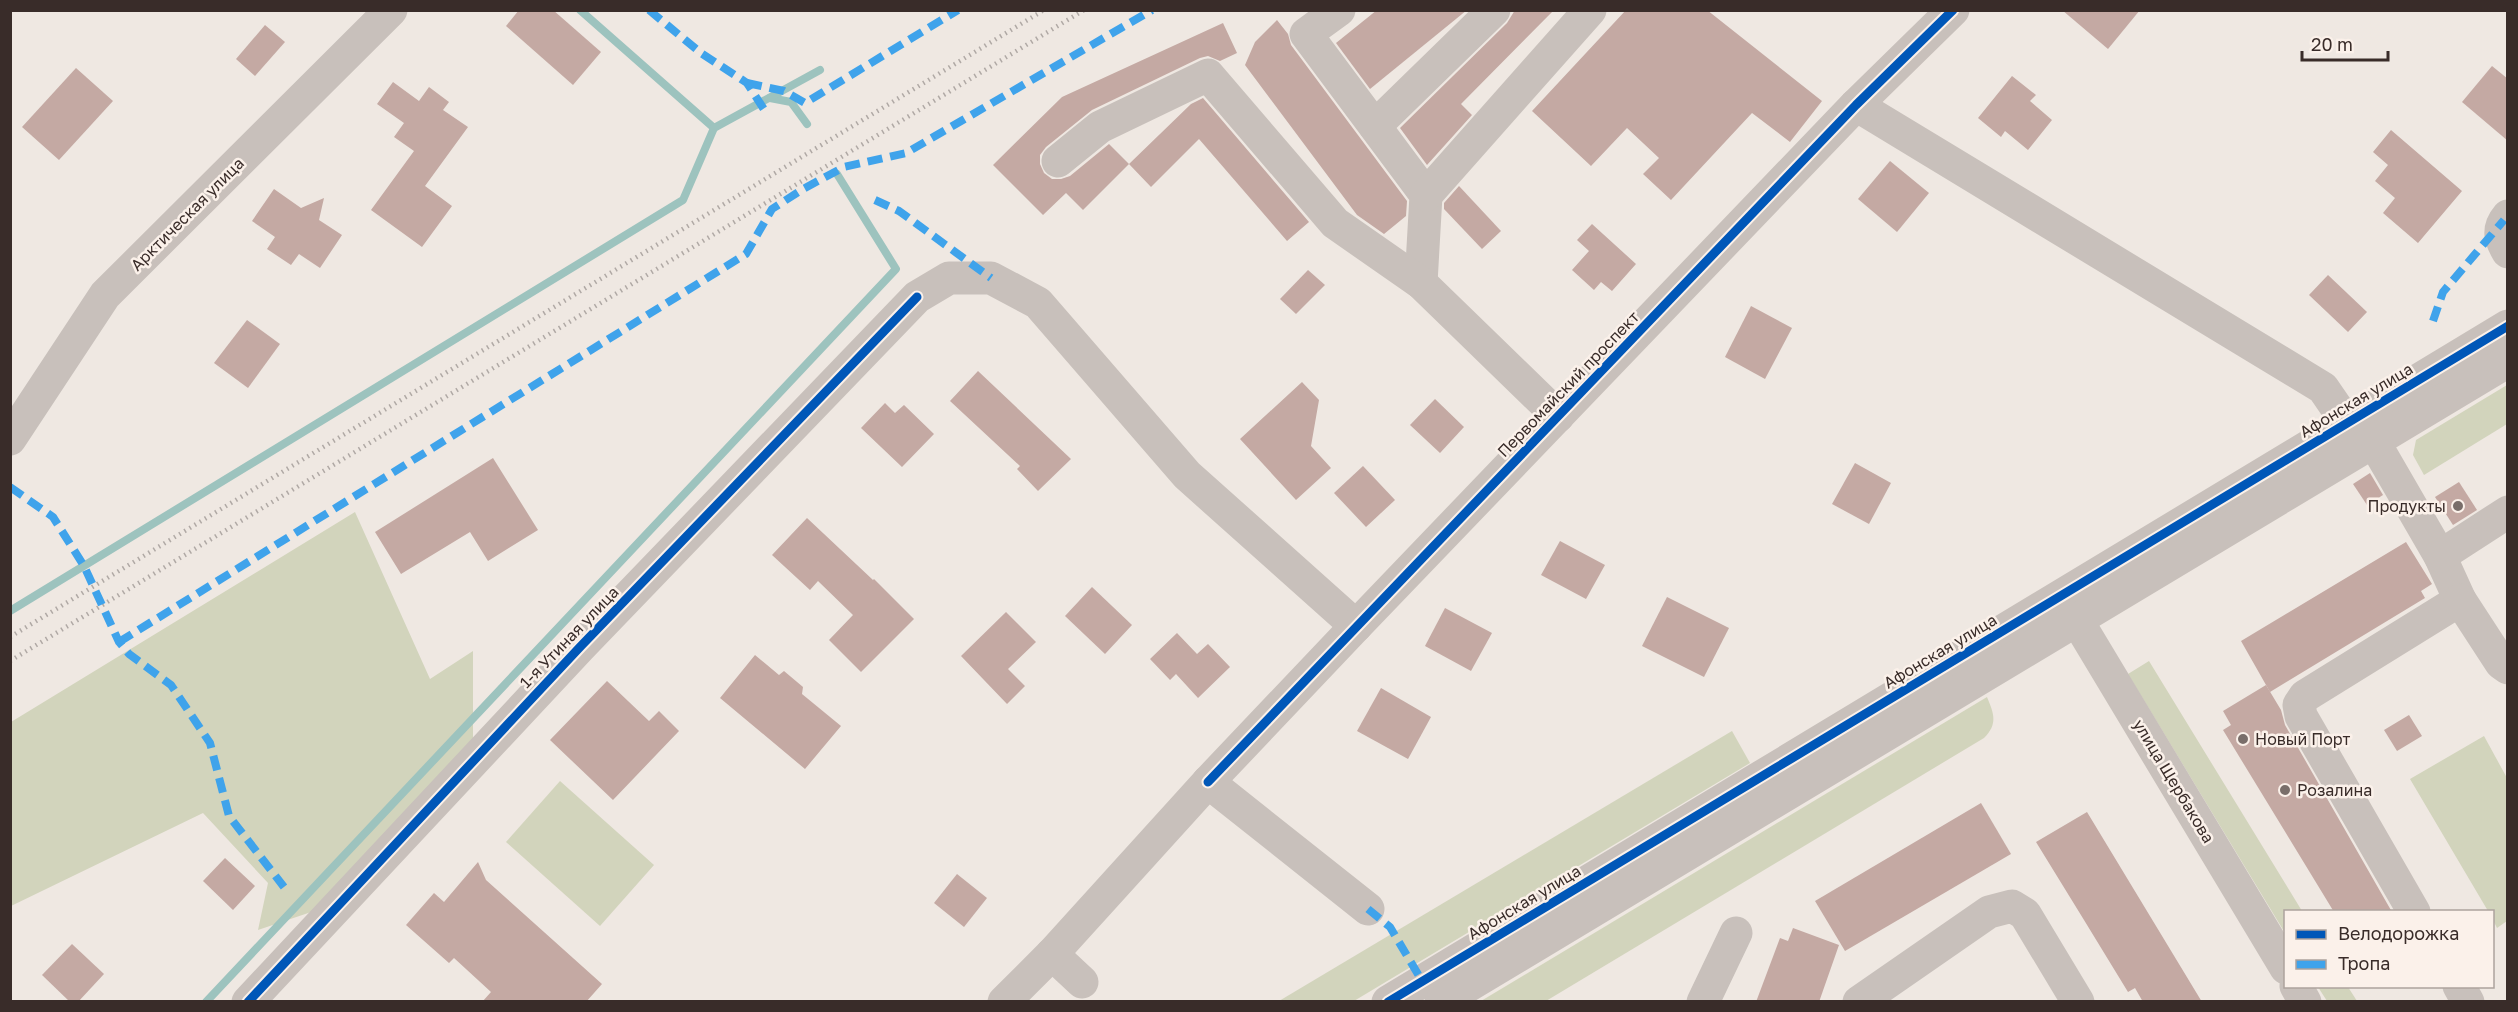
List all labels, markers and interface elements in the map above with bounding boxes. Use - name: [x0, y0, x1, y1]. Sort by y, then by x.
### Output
- scale bar: [2302, 24, 2388, 62]
- text: 20 m: [2311, 33, 2353, 55]
- street label: Арктическая улица: [126, 153, 248, 275]
- street label: Первомайский проспект: [1493, 307, 1643, 461]
- street label: Афонская улица: [2296, 358, 2416, 442]
- place label: Продукты: [2368, 496, 2446, 516]
- marker: Продукты: [2451, 499, 2465, 513]
- street label: 1-я Утиная улица: [515, 582, 623, 692]
- street label: Афонская улица: [1880, 609, 2000, 693]
- street label: улица Щербакова: [2129, 715, 2219, 847]
- place label: Новый Порт: [2255, 729, 2351, 749]
- marker: Новый Порт: [2236, 732, 2250, 746]
- place label: Розалина: [2297, 780, 2372, 800]
- marker: Розалина: [2278, 783, 2292, 797]
- street label: Афонская улица: [1464, 860, 1584, 944]
- legend: [2284, 910, 2494, 988]
- text: Велодорожка: [2338, 922, 2459, 944]
- text: Тропа: [2338, 952, 2390, 974]

